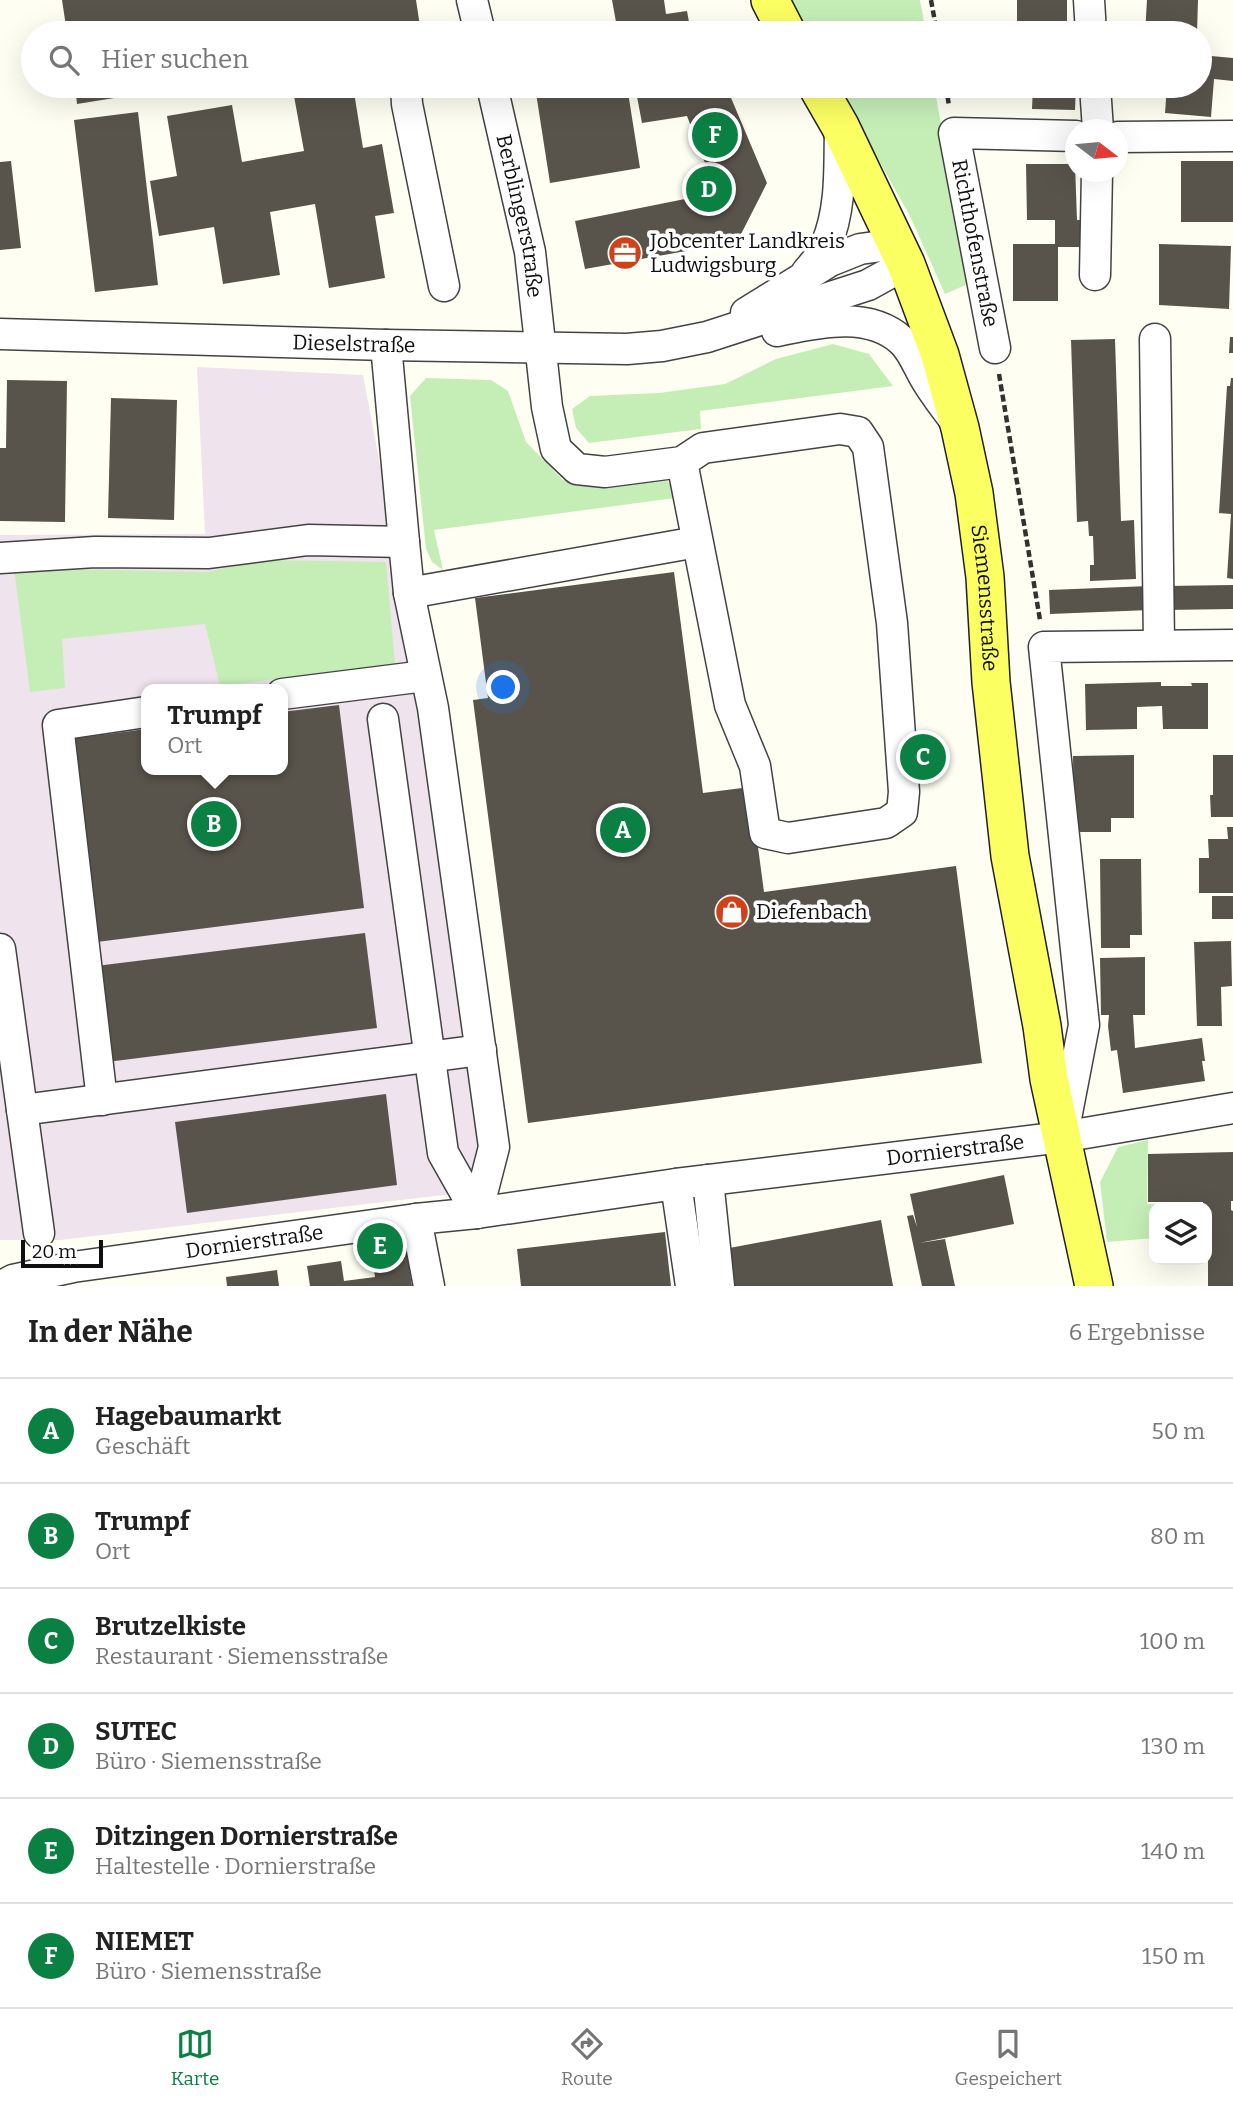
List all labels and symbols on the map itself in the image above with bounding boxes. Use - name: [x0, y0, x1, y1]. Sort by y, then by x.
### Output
- pin: F: [692, 109, 738, 161]
- north arrow: [1065, 119, 1128, 182]
- street label: Berblingerstraße: [490, 132, 548, 299]
- street label: Richthofenstraße: [946, 157, 1004, 329]
- pin: D: [686, 163, 732, 215]
- place label: Jobcenter Landkreis Ludwigsburg: [649, 228, 845, 278]
- office icon: Jobcenter Landkreis Ludwigsburg: [606, 234, 644, 272]
- street label: Dieselstraße: [292, 329, 415, 358]
- street label: Siemensstraße: [965, 523, 1003, 672]
- your location: [486, 670, 520, 704]
- pin: C: [900, 731, 946, 783]
- pin: B: [191, 798, 237, 850]
- pin: A: [600, 804, 646, 856]
- shop icon: Diefenbach: [713, 893, 751, 931]
- place label: Diefenbach: [756, 899, 867, 925]
- street label: Dornierstraße: [885, 1129, 1026, 1171]
- street label: Dornierstraße: [184, 1219, 325, 1264]
- pin: E: [357, 1220, 403, 1272]
- scale bar: [21, 1237, 103, 1269]

